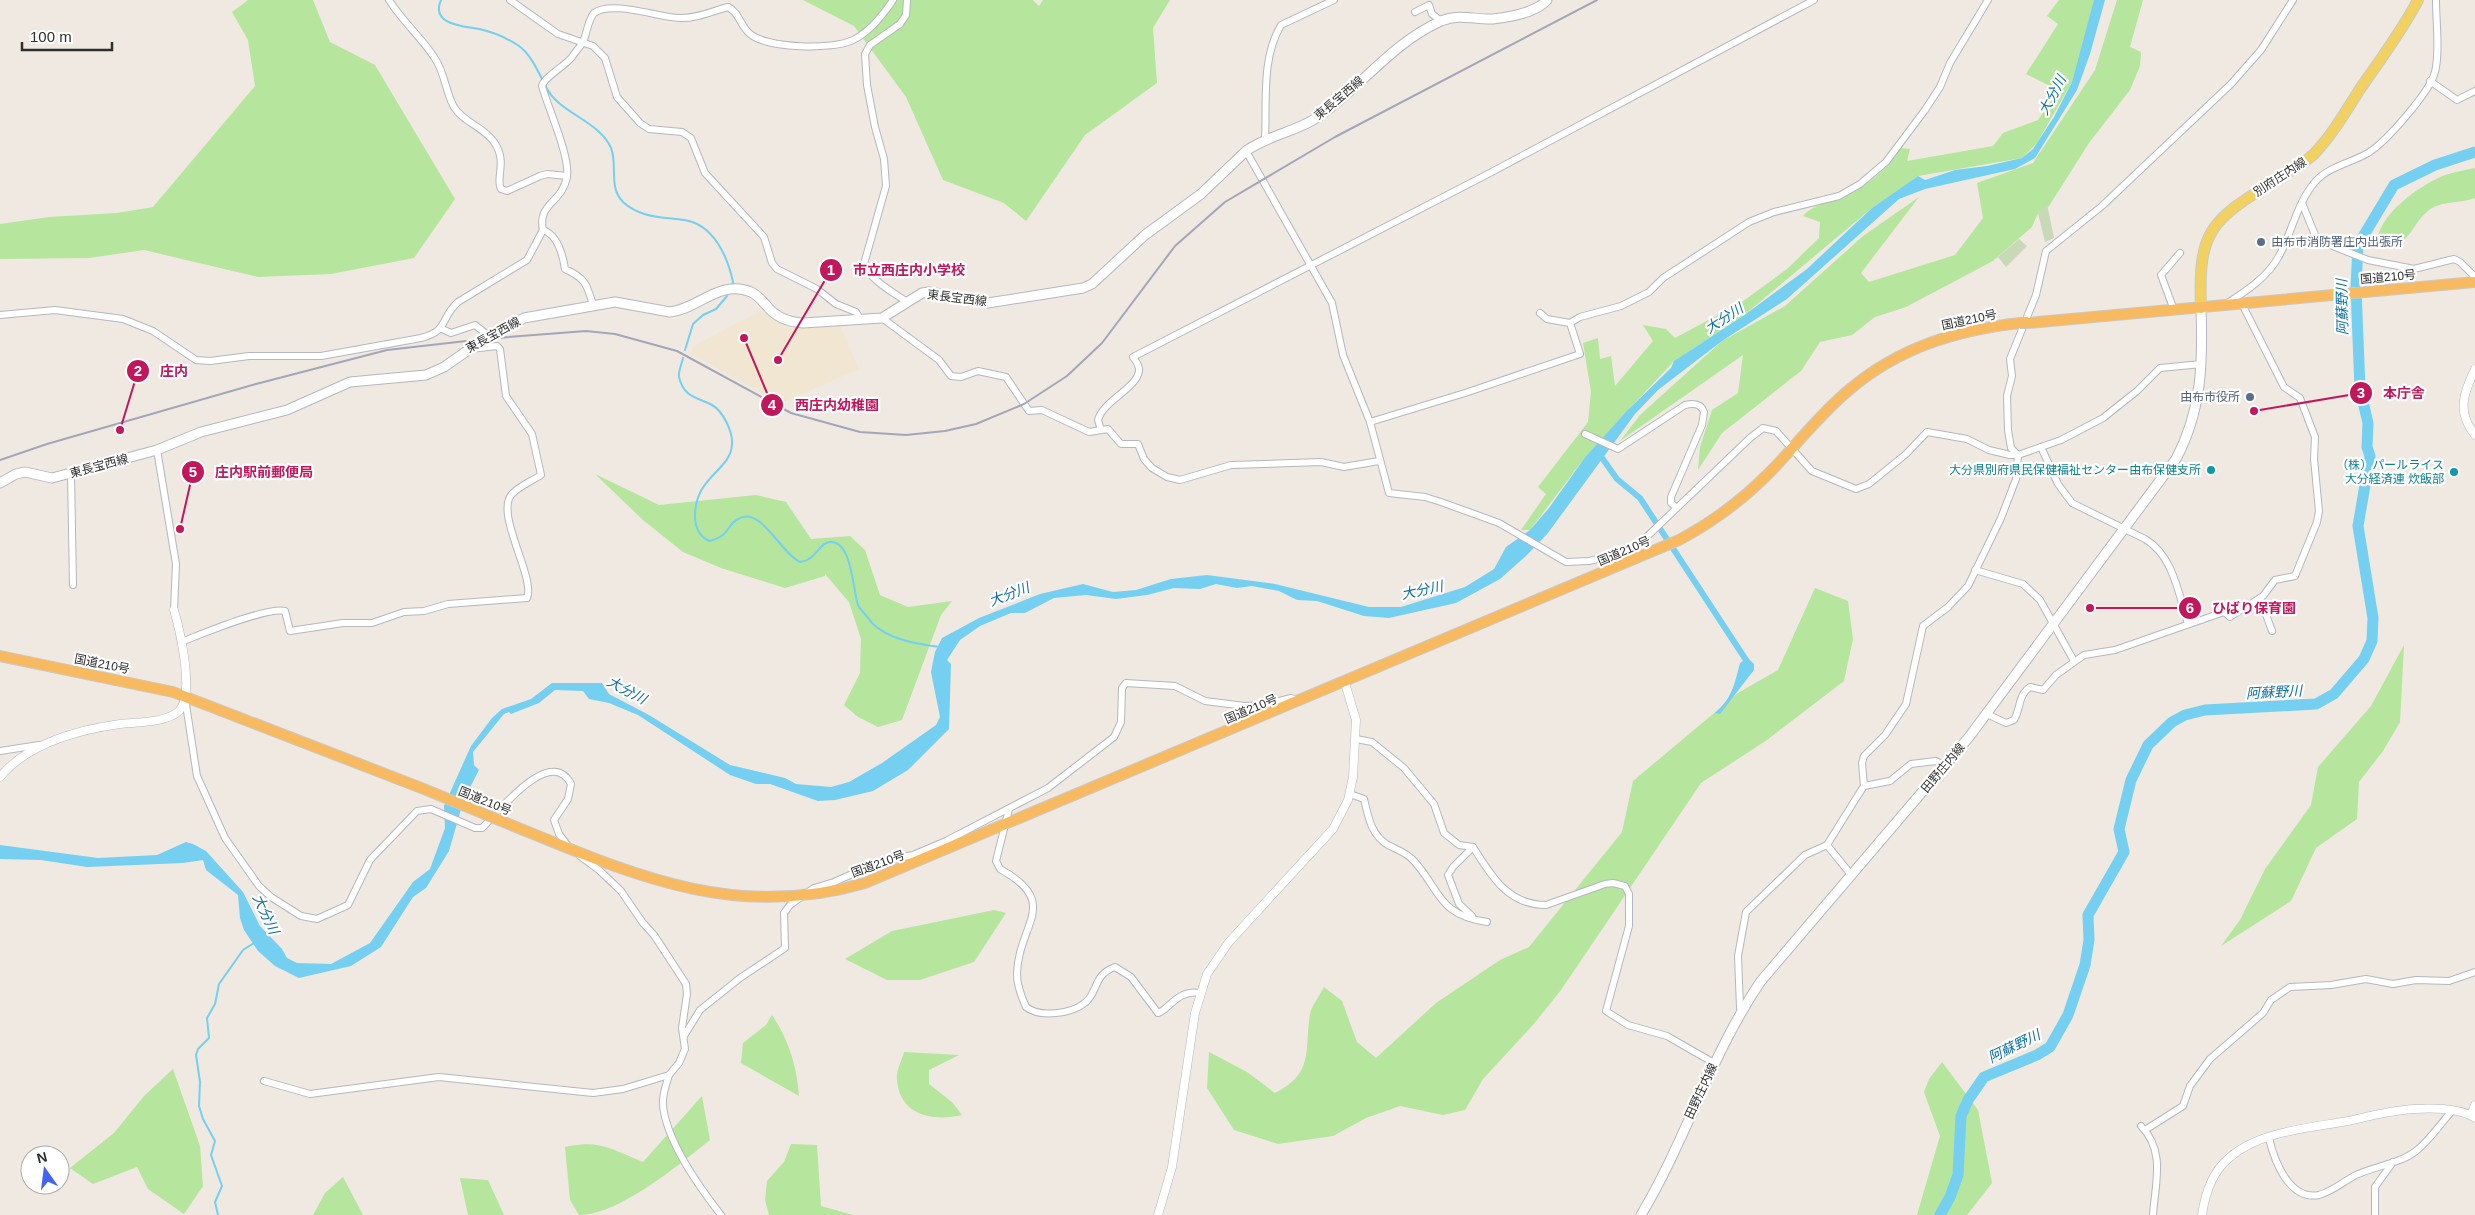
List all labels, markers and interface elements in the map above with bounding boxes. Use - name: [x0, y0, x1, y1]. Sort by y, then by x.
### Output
- scale bar: [22, 20, 112, 52]
- text: 100 m: [30, 28, 72, 45]
- water label: 大分川: [2035, 71, 2070, 117]
- street label: 東長宝西線: [1312, 73, 1366, 123]
- street label: 別府庄内線: [2251, 155, 2309, 199]
- place label: 由布市消防署庄内出張所: [2271, 235, 2403, 249]
- marker: 由布市消防署庄内出張所: [2255, 236, 2267, 248]
- callout: 市立西庄内小学校: [818, 256, 975, 285]
- text: 1: [827, 261, 835, 278]
- text: 市立西庄内小学校: [853, 262, 965, 278]
- street label: 国道210号: [2359, 268, 2417, 286]
- water label: 阿蘇野川: [2333, 277, 2350, 335]
- street label: 東長宝西線: [926, 287, 988, 309]
- water label: 大分川: [1702, 299, 1748, 336]
- street label: 国道210号: [1940, 307, 1998, 333]
- street label: 東長宝西線: [463, 314, 523, 356]
- callout: 庄内: [125, 357, 198, 386]
- text: 2: [134, 362, 142, 379]
- text: 庄内: [160, 363, 188, 379]
- callout: 本庁舎: [2348, 378, 2435, 407]
- text: 3: [2357, 384, 2365, 401]
- text: 本庁舎: [2383, 385, 2425, 401]
- place label: 由布市役所: [2180, 390, 2240, 404]
- callout: 西庄内幼稚園: [760, 391, 889, 420]
- marker: 由布市役所: [2244, 391, 2256, 403]
- text: 4: [768, 396, 777, 413]
- text: 西庄内幼稚園: [795, 397, 879, 413]
- street label: 東長宝西線: [68, 451, 130, 481]
- callout: 庄内駅前郵便局: [180, 457, 323, 486]
- place label: （株）パールライス 大分経済連 炊飯部: [2336, 458, 2444, 486]
- text: 5: [189, 463, 197, 480]
- place label: 大分県別府県民保健福祉センター由布保健支所: [1949, 463, 2201, 477]
- text: 庄内駅前郵便局: [215, 464, 313, 480]
- marker: 大分県別府県民保健福祉センター由布保健支所: [2205, 464, 2217, 476]
- marker: （株）パールライス 大分経済連 炊飯部: [2448, 466, 2460, 478]
- street label: 国道210号: [1595, 534, 1653, 568]
- water label: 大分川: [1400, 577, 1446, 602]
- water label: 大分川: [987, 578, 1033, 609]
- callout: ひばり保育園: [2177, 594, 2306, 623]
- text: 6: [2186, 599, 2194, 616]
- text: ひばり保育園: [2212, 600, 2296, 616]
- street label: 国道210号: [73, 652, 131, 676]
- water label: 大分川: [605, 673, 651, 708]
- water label: 阿蘇野川: [2246, 682, 2304, 701]
- street label: 国道210号: [1222, 692, 1280, 726]
- street label: 田野庄内線: [1918, 741, 1968, 795]
- street label: 国道210号: [456, 784, 514, 818]
- street label: 国道210号: [849, 848, 907, 880]
- water label: 大分川: [250, 892, 283, 938]
- water label: 阿蘇野川: [1985, 1026, 2044, 1065]
- street label: 田野庄内線: [1682, 1061, 1720, 1121]
- north arrow: [20, 1145, 70, 1195]
- text: N: [35, 1148, 49, 1166]

